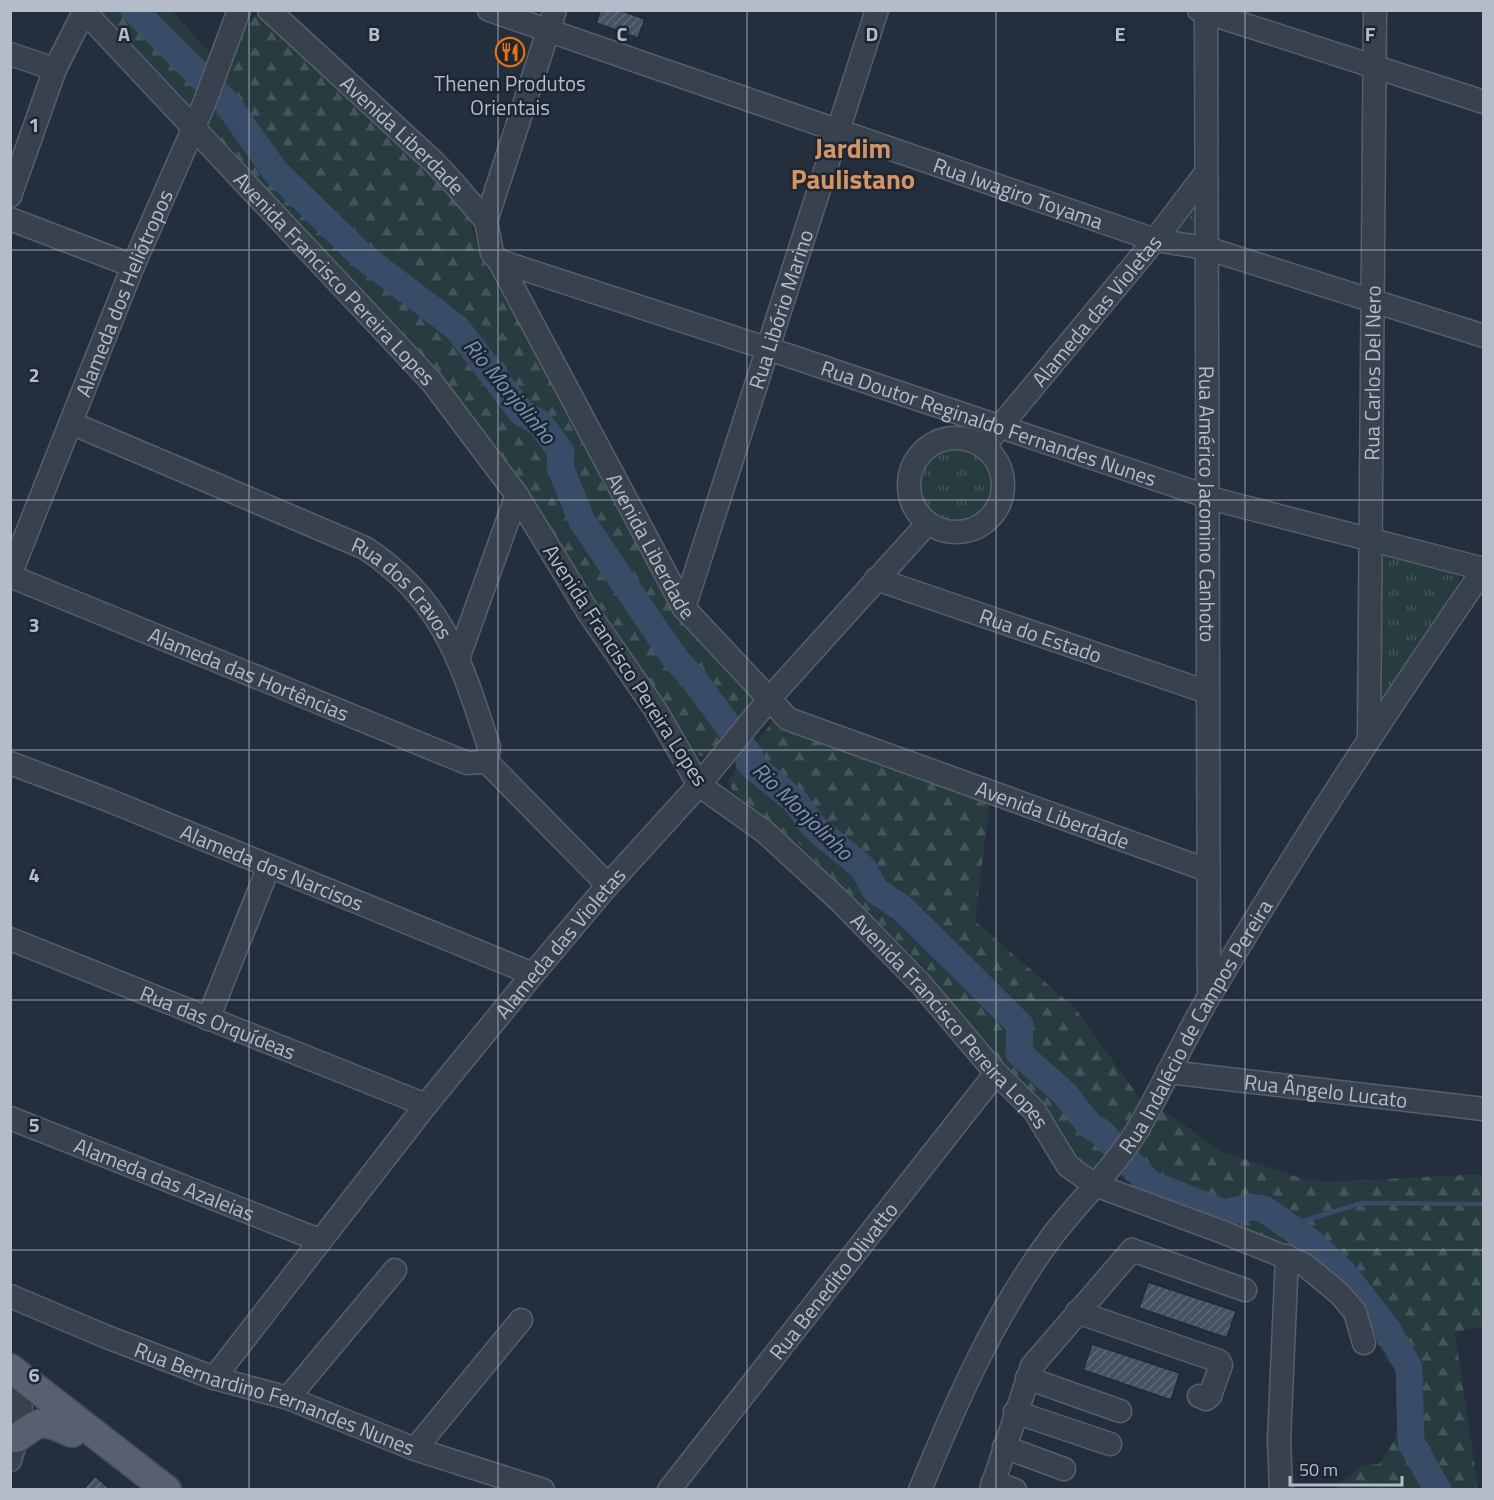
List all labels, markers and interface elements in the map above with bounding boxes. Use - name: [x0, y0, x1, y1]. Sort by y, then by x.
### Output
- text: A: [118, 18, 130, 49]
- text: B: [368, 18, 380, 49]
- text: C: [617, 18, 628, 49]
- text: D: [866, 18, 878, 49]
- text: E: [1114, 18, 1126, 49]
- text: F: [1365, 18, 1376, 49]
- restaurant icon: Thenen Produtos Orientais: [494, 36, 526, 68]
- place label: Thenen Produtos Orientais: [434, 67, 586, 123]
- street label: Avenida Liberdade: [333, 68, 473, 202]
- text: 1: [28, 109, 40, 140]
- district label: Jardim Paulistano: [791, 127, 915, 199]
- street label: Rua Iwagiro Toyama: [929, 149, 1108, 237]
- street label: Avenida Francisco Pereira Lopes: [226, 164, 443, 393]
- street label: Alameda dos Heliótropos: [67, 184, 181, 401]
- street label: Rua Libório Marino: [740, 225, 821, 393]
- street label: Alameda das Violetas: [1024, 227, 1169, 394]
- street label: Rua Carlos Del Nero: [1355, 285, 1389, 461]
- water label: Rio Monjolinho: [456, 331, 565, 452]
- street label: Rua Doutor Reginaldo Fernandes Nunes: [817, 352, 1161, 494]
- text: 2: [28, 359, 40, 390]
- street label: Rua Américo Jacomino Canhoto: [1191, 366, 1224, 642]
- street label: Avenida Liberdade: [599, 467, 703, 626]
- street label: Rua dos Cravos: [347, 528, 461, 645]
- street label: Avenida Francisco Pereira Lopes: [536, 538, 716, 792]
- street label: Rua do Estado: [975, 599, 1106, 671]
- text: 3: [28, 609, 40, 640]
- street label: Alameda das Hortências: [144, 618, 354, 729]
- water label: Rio Monjolinho: [745, 754, 862, 869]
- street label: Avenida Liberdade: [971, 772, 1134, 857]
- street label: Alameda dos Narcisos: [176, 815, 368, 919]
- text: 4: [28, 859, 40, 890]
- street label: Alameda das Violetas: [487, 860, 633, 1026]
- street label: Rua Indalécio de Campos Pereira: [1110, 893, 1280, 1160]
- street label: Avenida Francisco Pereira Lopes: [844, 905, 1058, 1135]
- street label: Rua das Orquídeas: [136, 977, 301, 1067]
- street label: Rua Ângelo Lucato: [1242, 1065, 1409, 1116]
- text: 5: [28, 1109, 40, 1140]
- street label: Alameda das Azaleias: [70, 1129, 259, 1229]
- street label: Rua Benedito Olivatto: [761, 1195, 905, 1367]
- street label: Rua Bernardino Fernandes Nunes: [130, 1333, 420, 1463]
- text: 6: [28, 1359, 40, 1390]
- scale bar: [1290, 1449, 1402, 1487]
- text: 50 m: [1299, 1456, 1338, 1483]

